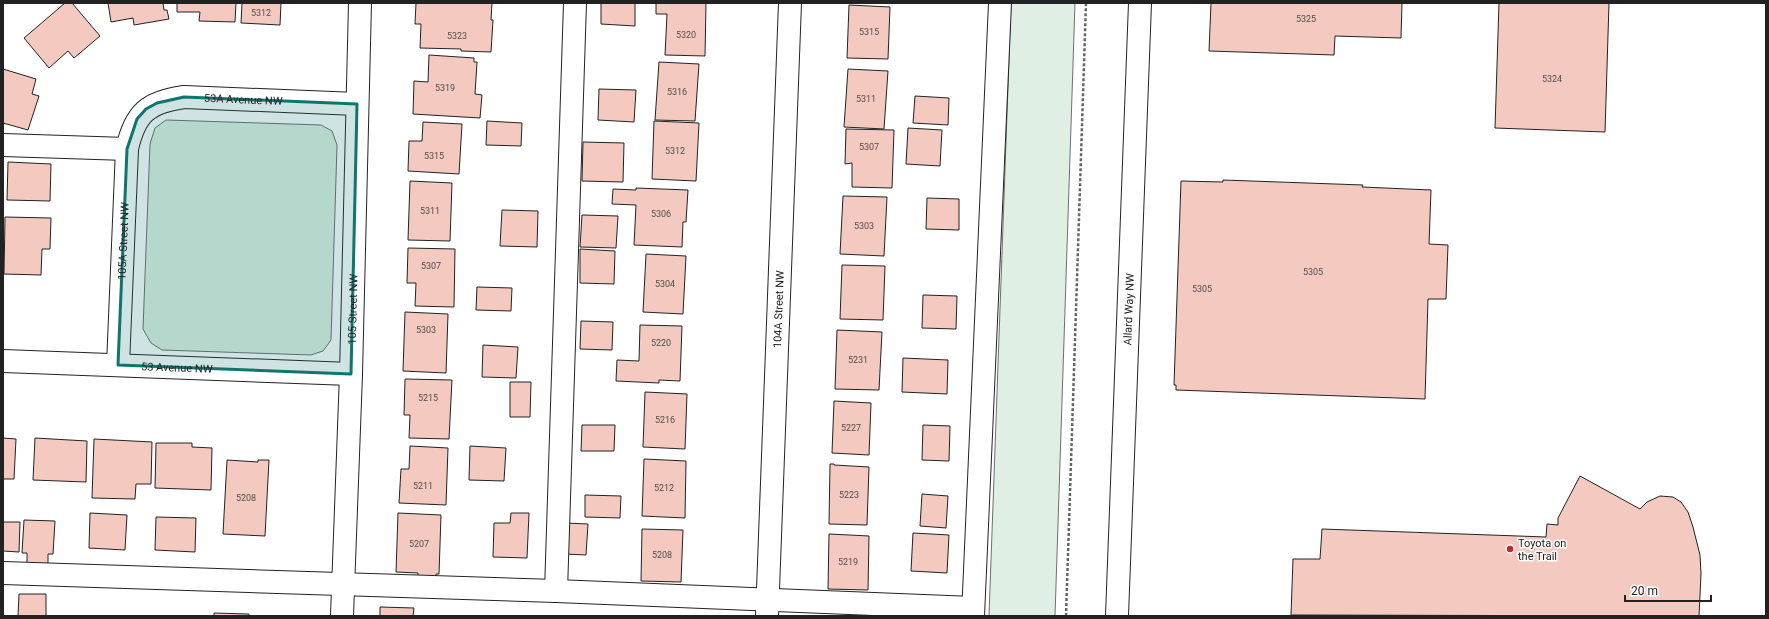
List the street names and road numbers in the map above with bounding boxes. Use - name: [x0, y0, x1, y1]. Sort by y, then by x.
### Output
- street label: 53A Avenue NW: [204, 92, 283, 108]
- street label: 105A Street NW: [116, 202, 132, 280]
- street label: 104A Street NW: [771, 270, 787, 348]
- street label: 105 Street NW: [346, 273, 360, 345]
- street label: Allard Way NW: [1121, 273, 1137, 346]
- street label: 53 Avenue NW: [141, 360, 213, 376]

